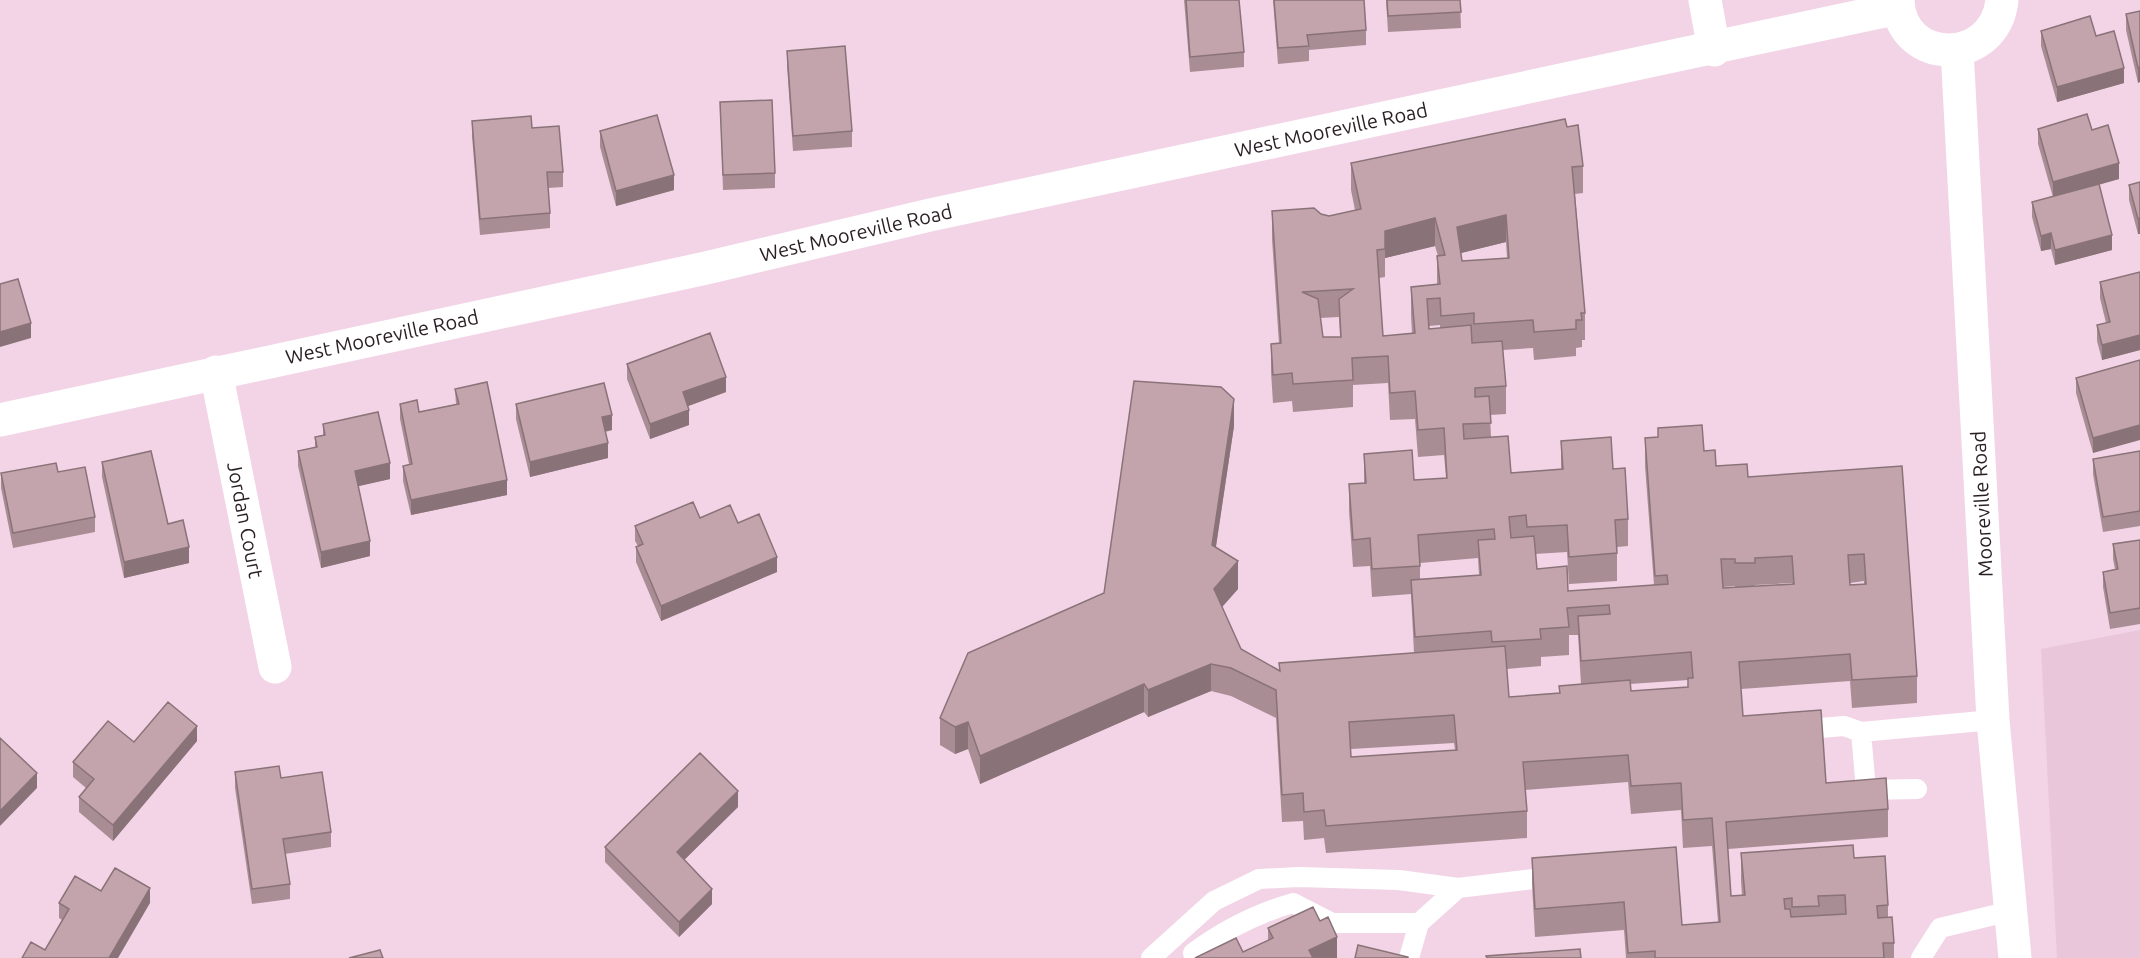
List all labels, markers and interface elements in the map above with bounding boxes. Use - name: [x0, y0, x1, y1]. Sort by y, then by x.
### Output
- street label: West Mooreville Road: [1232, 98, 1429, 161]
- street label: West Mooreville Road: [758, 199, 954, 266]
- street label: West Mooreville Road: [283, 305, 480, 368]
- street label: Mooreville Road: [1966, 430, 1997, 578]
- street label: Jordan Court: [223, 460, 268, 580]

